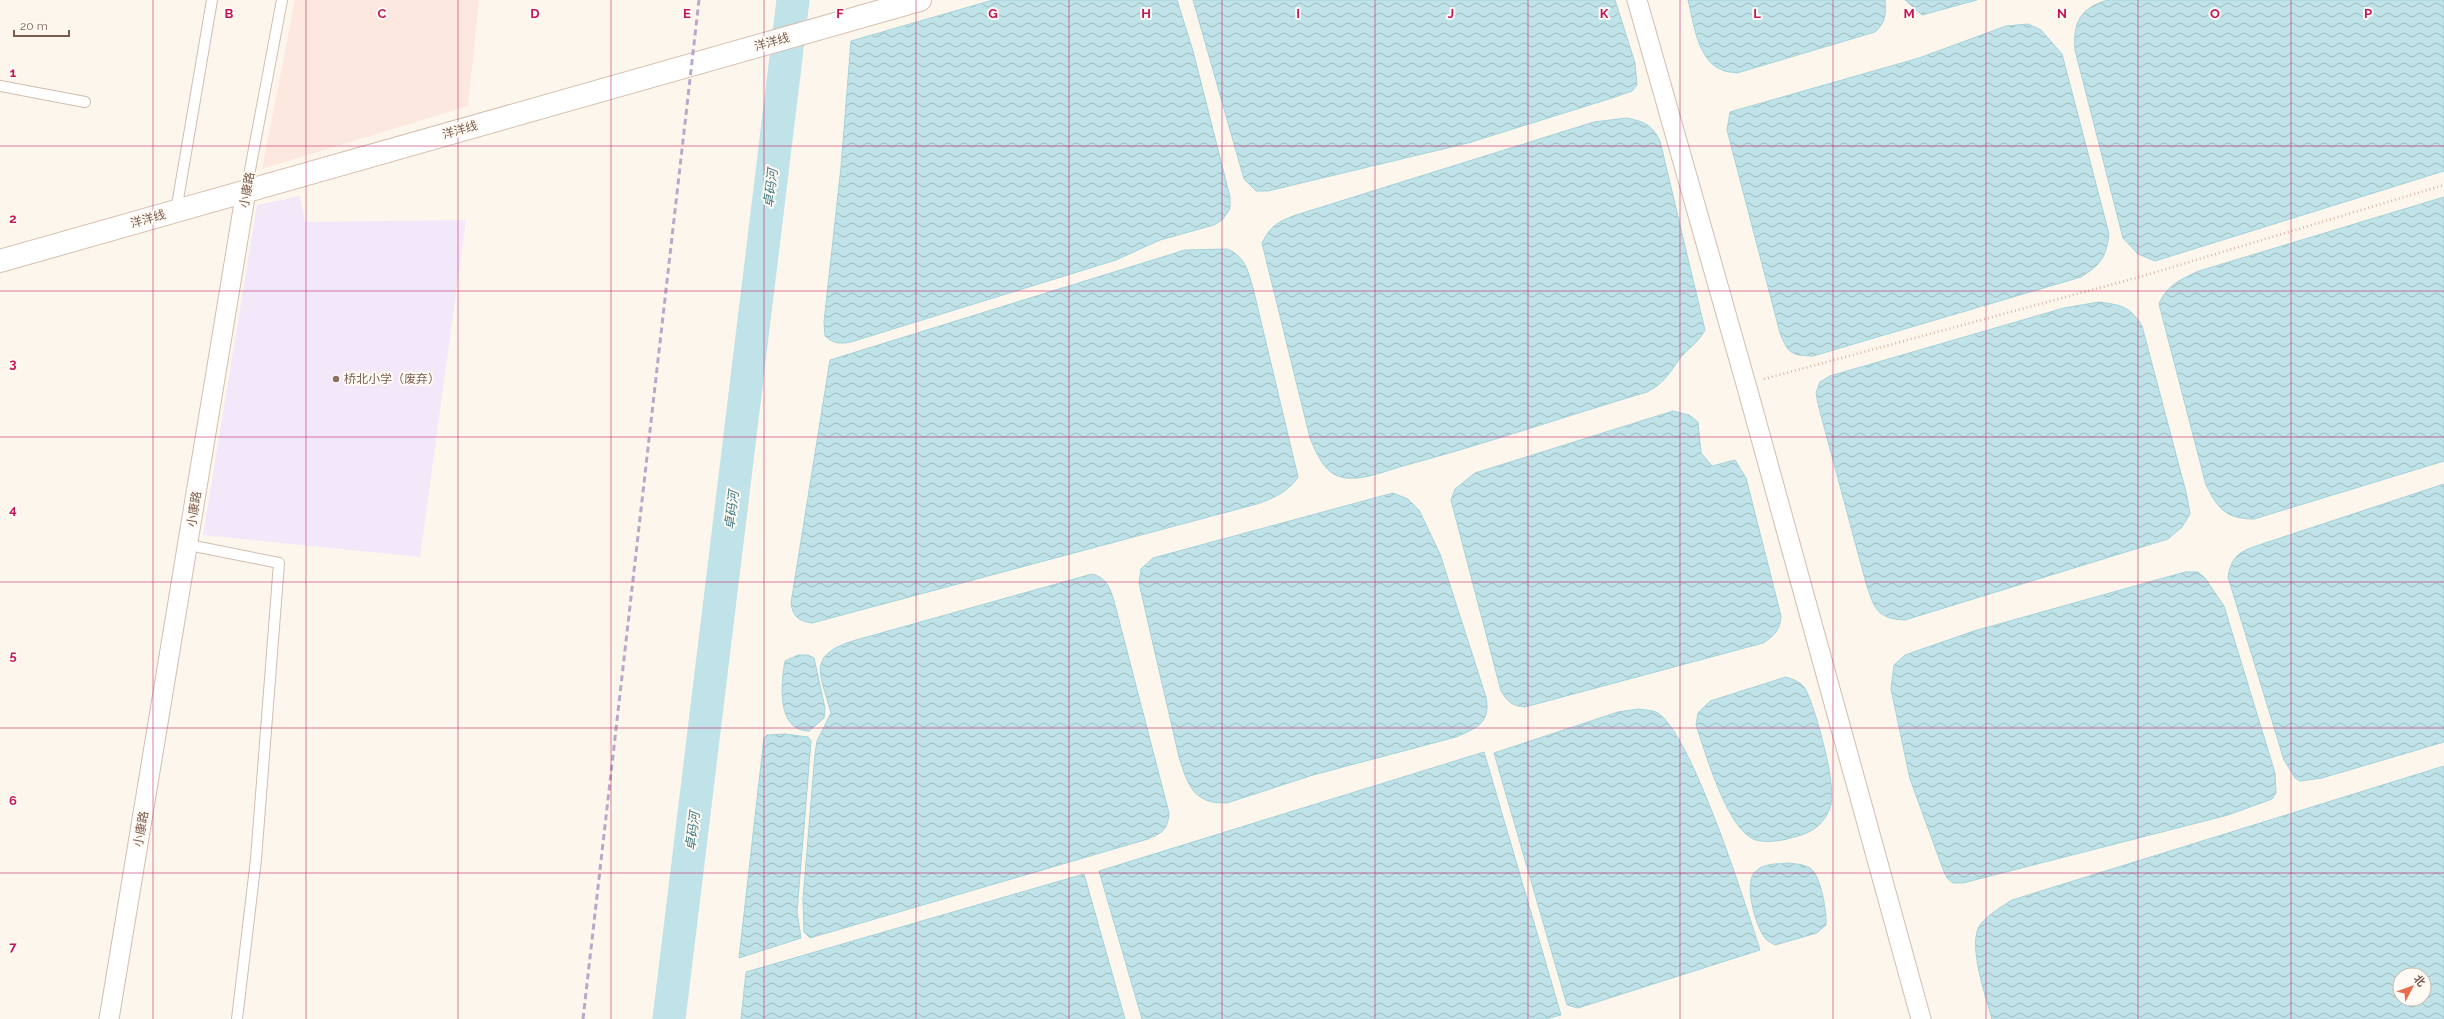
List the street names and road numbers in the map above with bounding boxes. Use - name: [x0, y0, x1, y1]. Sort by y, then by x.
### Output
- street label: 洋洋线: [753, 30, 791, 54]
- street label: 洋洋线: [441, 118, 479, 142]
- street label: 小康路: [237, 171, 257, 209]
- street label: 洋洋线: [129, 207, 167, 231]
- street label: 小康路: [184, 490, 204, 528]
- street label: 小康路: [131, 810, 151, 848]

